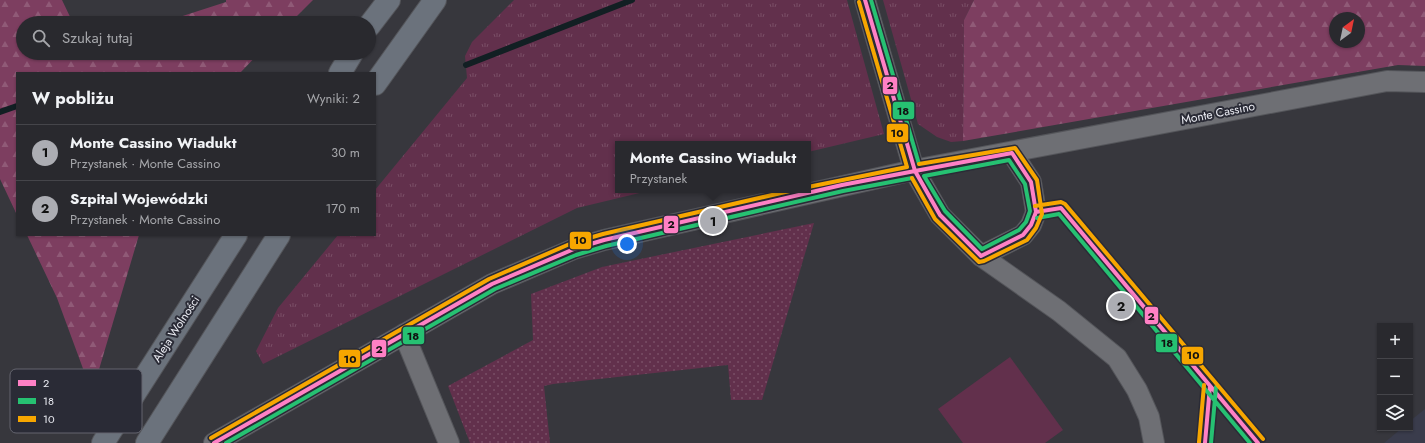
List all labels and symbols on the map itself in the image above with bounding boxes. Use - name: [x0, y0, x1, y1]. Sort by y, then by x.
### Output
- north arrow: [1329, 12, 1365, 48]
- line badge: 2: [882, 76, 898, 95]
- text: 2: [886, 77, 894, 93]
- street label: Monte Cassino: [1180, 97, 1257, 129]
- line badge: 18: [892, 101, 915, 120]
- text: 18: [897, 103, 909, 119]
- line badge: 10: [886, 123, 909, 143]
- text: 10: [891, 125, 903, 141]
- pin: 1: [700, 206, 726, 236]
- line badge: 2: [663, 215, 679, 234]
- text: 2: [667, 216, 675, 232]
- line badge: 10: [569, 231, 592, 250]
- text: 10: [574, 232, 586, 248]
- your location: [617, 234, 637, 254]
- pin: 2: [1108, 291, 1134, 321]
- street label: Aleja Wolności: [148, 292, 204, 366]
- line badge: 2: [1144, 306, 1159, 325]
- text: 2: [1147, 308, 1155, 324]
- line badge: 18: [402, 326, 425, 345]
- text: 18: [407, 328, 419, 344]
- line badge: 18: [1155, 333, 1178, 353]
- text: 18: [1161, 335, 1173, 351]
- line badge: 2: [371, 339, 387, 358]
- text: 2: [375, 341, 383, 357]
- line badge: 10: [1181, 346, 1204, 365]
- text: 10: [1187, 347, 1199, 363]
- line badge: 10: [338, 349, 361, 368]
- text: 10: [344, 351, 356, 367]
- legend: [10, 369, 142, 433]
- text: 2: [43, 375, 49, 391]
- text: 18: [43, 393, 54, 409]
- text: 10: [43, 411, 55, 427]

